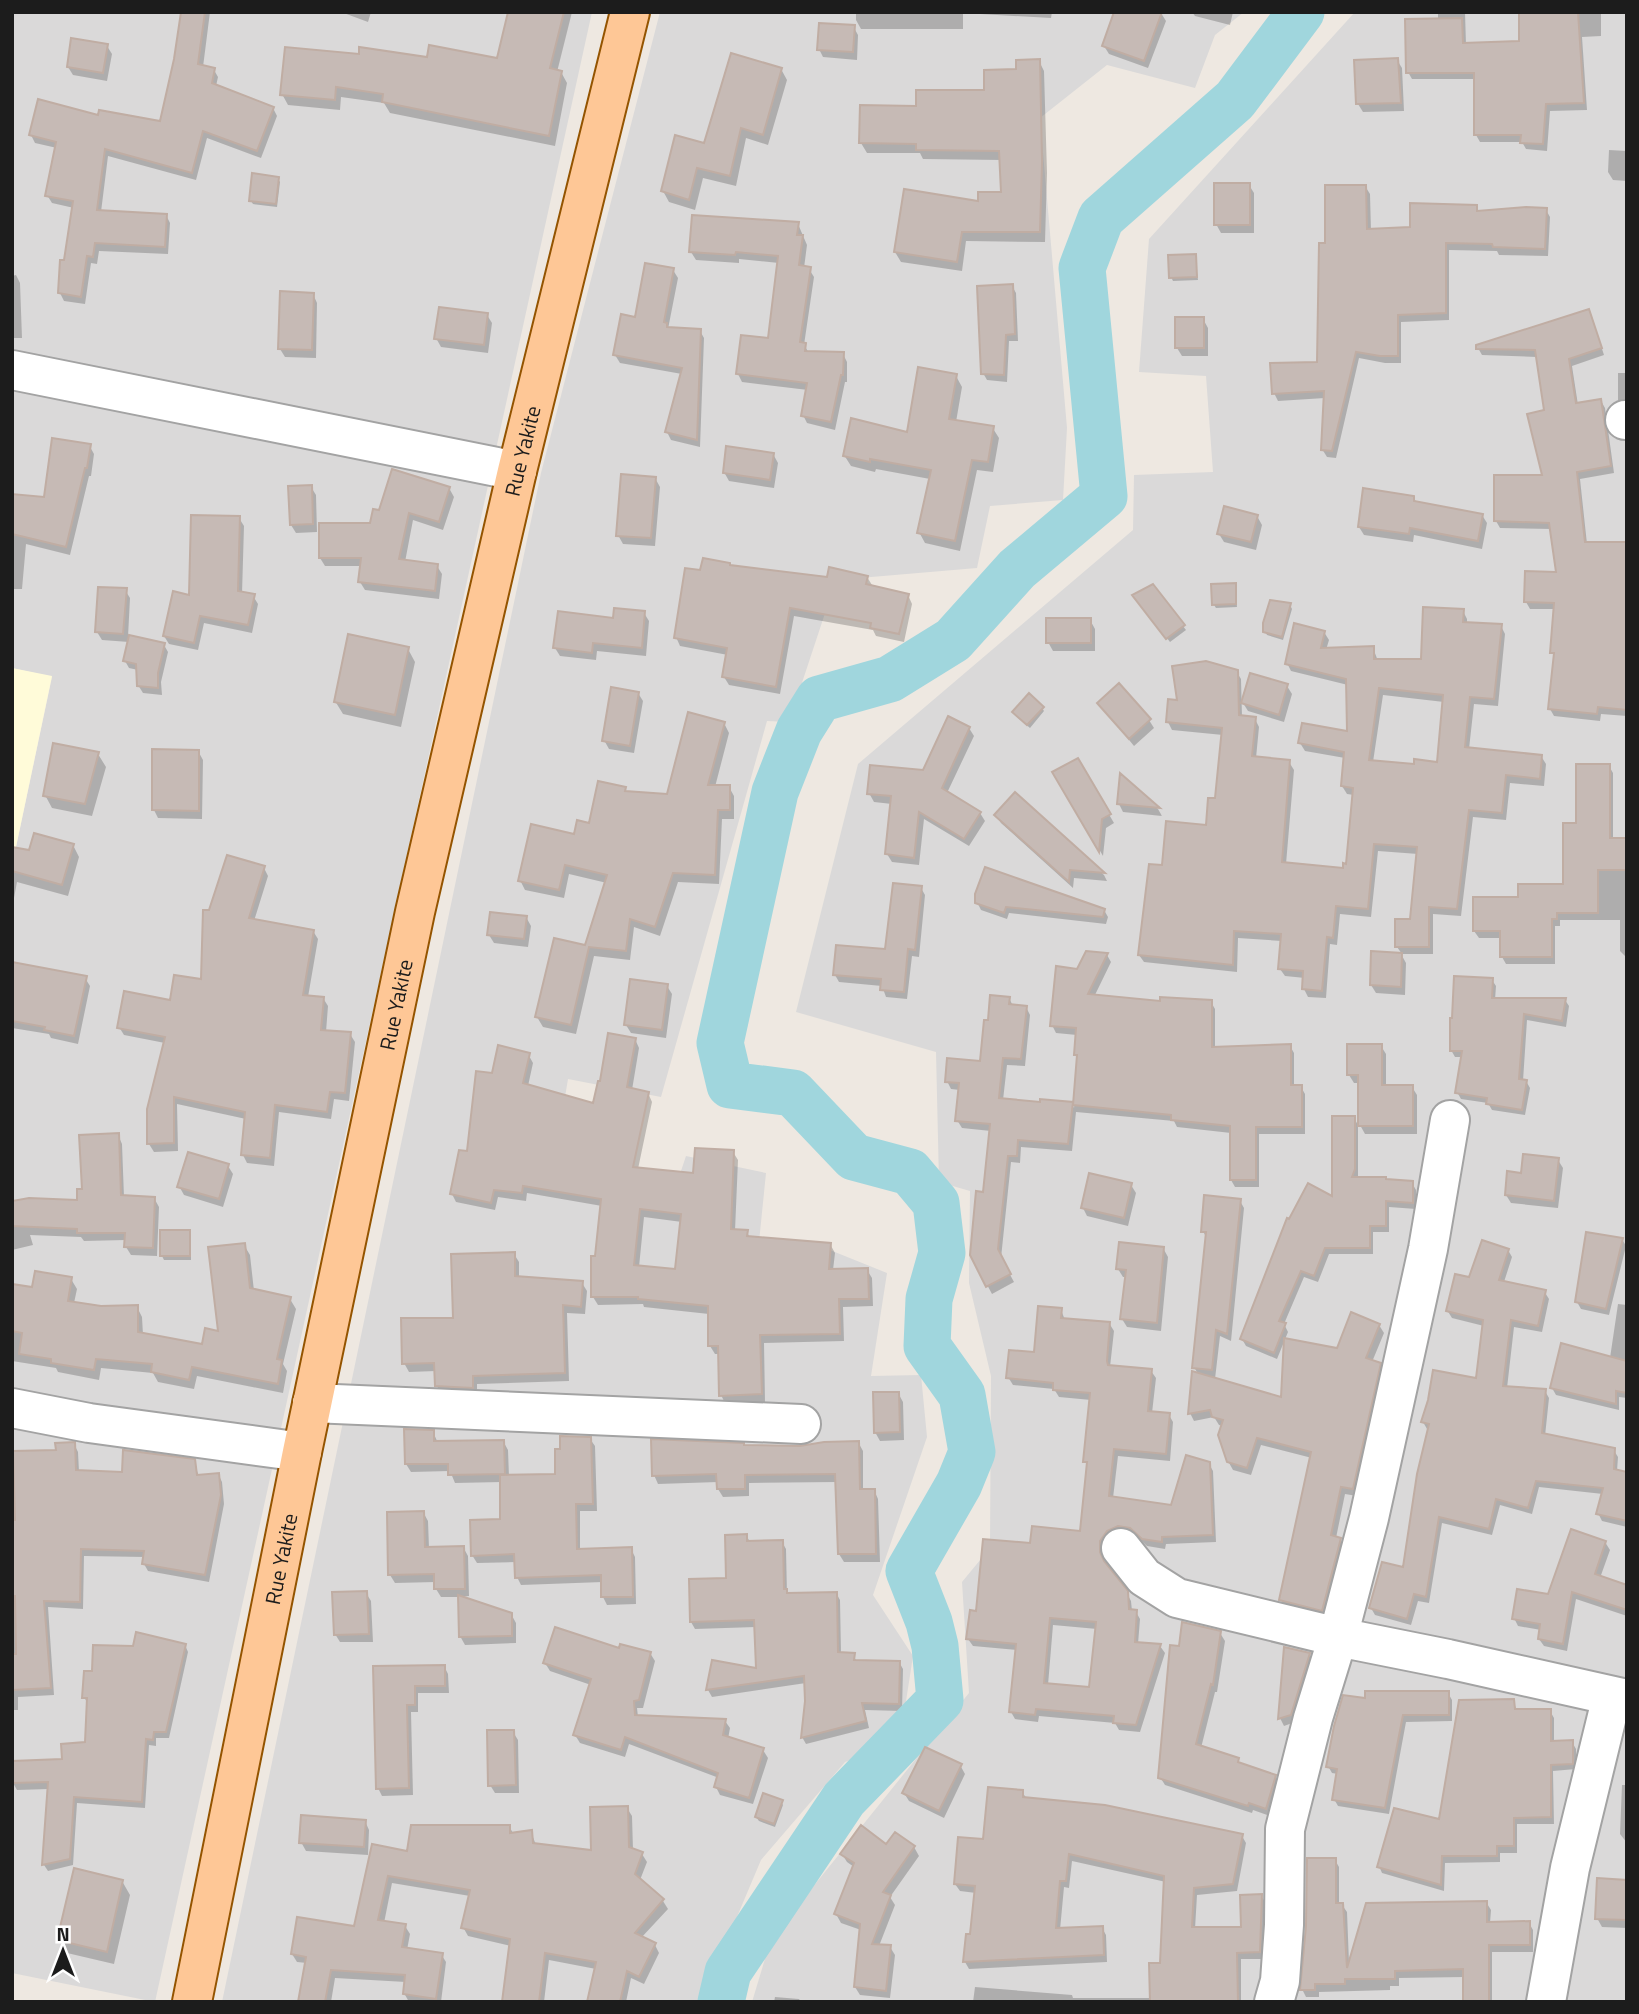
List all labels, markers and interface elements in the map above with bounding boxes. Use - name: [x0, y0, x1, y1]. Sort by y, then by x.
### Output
- street label: Rue Yakite: [496, 402, 549, 499]
- street label: Rue Yakite: [371, 956, 421, 1053]
- street label: Rue Yakite: [256, 1510, 305, 1607]
- north arrow: [28, 1916, 98, 1986]
- text: N: [56, 1919, 70, 1948]

